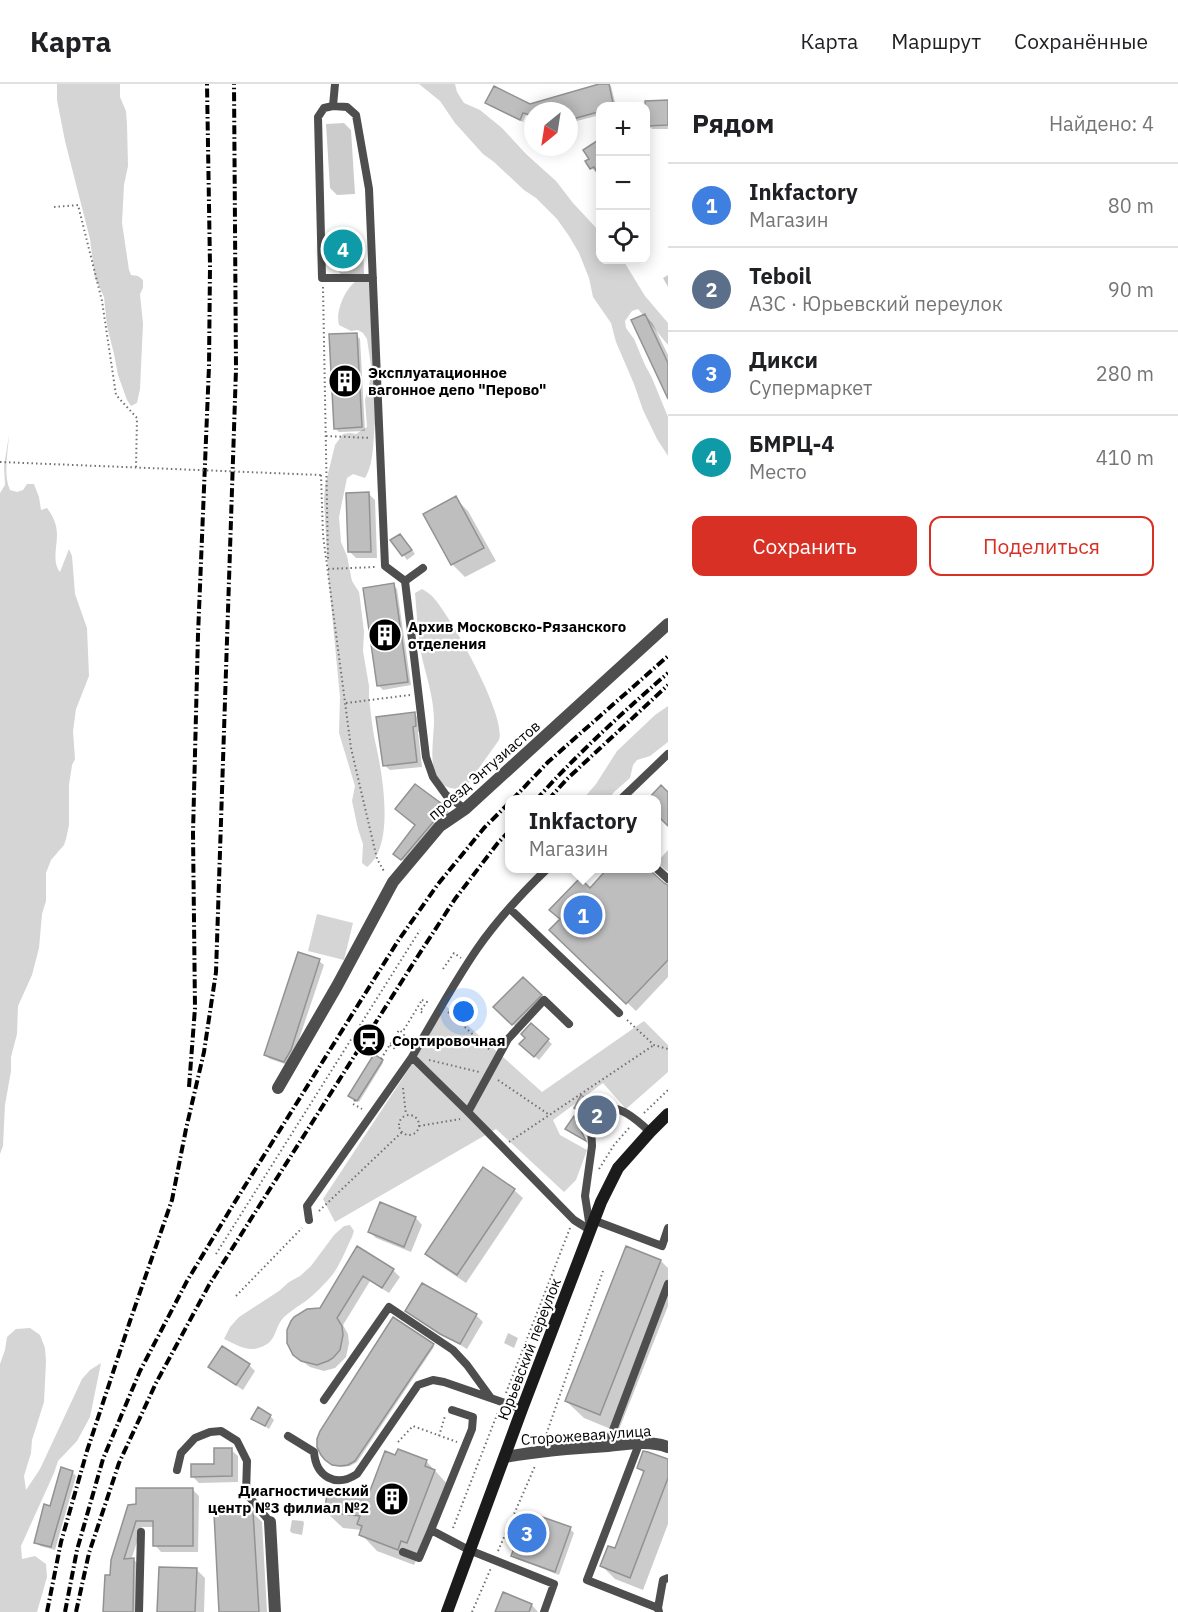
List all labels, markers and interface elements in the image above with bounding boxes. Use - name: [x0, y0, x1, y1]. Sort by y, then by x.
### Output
- text: Карта: [30, 23, 111, 60]
- text: Карта: [800, 27, 858, 55]
- text: Маршрут: [891, 27, 981, 55]
- text: Сохранённые: [1014, 27, 1148, 55]
- north arrow: [524, 102, 578, 156]
- map controls: [596, 102, 650, 264]
- button: +: [596, 102, 650, 156]
- text: Рядом: [692, 106, 774, 140]
- text: Найдено: 4: [1049, 110, 1154, 137]
- button: −: [596, 156, 650, 210]
- text: Inkfactory: [749, 177, 858, 206]
- text: 1: [706, 192, 718, 219]
- text: 80 m: [1108, 192, 1154, 219]
- text: Магазин: [749, 206, 829, 233]
- button: locate: [596, 210, 650, 264]
- pin: 4: [324, 226, 362, 272]
- text: Teboil: [749, 261, 812, 290]
- text: 2: [706, 276, 718, 303]
- text: 90 m: [1108, 276, 1154, 303]
- text: АЗС · Юрьевский переулок: [749, 290, 1003, 317]
- text: Дикси: [749, 345, 818, 374]
- text: 3: [706, 360, 718, 387]
- text: 280 m: [1096, 360, 1154, 387]
- building icon: Эксплуатационное вагонное депо "Перово": [327, 363, 363, 399]
- place label: Эксплуатационное вагонное депо "Перово": [368, 363, 546, 399]
- text: Супермаркет: [749, 374, 872, 401]
- text: БМРЦ-4: [749, 429, 835, 458]
- text: 4: [706, 444, 718, 471]
- text: 410 m: [1096, 444, 1154, 471]
- text: Место: [749, 458, 807, 485]
- button: Сохранить: [692, 516, 917, 576]
- button: Поделиться: [929, 516, 1154, 576]
- building icon: Архив Московско-Рязанского отделения: [367, 617, 403, 653]
- place label: Архив Московско-Рязанского отделения: [408, 617, 626, 653]
- street label: проезд Энтузиастов: [424, 716, 544, 824]
- popup: [505, 795, 661, 873]
- text: Inkfactory: [529, 806, 637, 835]
- text: Магазин: [529, 835, 608, 862]
- pin: 1: [564, 892, 602, 938]
- your location: [449, 997, 478, 1026]
- station icon: Сортировочная: [351, 1022, 387, 1058]
- place label: Сортировочная: [392, 1031, 506, 1050]
- pin: 2: [578, 1092, 616, 1138]
- street label: Юрьевский переулок: [493, 1275, 565, 1423]
- street label: Сторожевая улица: [520, 1421, 652, 1449]
- place label: Диагностический центр №3 филиал №2: [208, 1481, 369, 1517]
- building icon: Диагностический центр №3 филиал №2: [374, 1481, 410, 1517]
- pin: 3: [508, 1510, 546, 1556]

